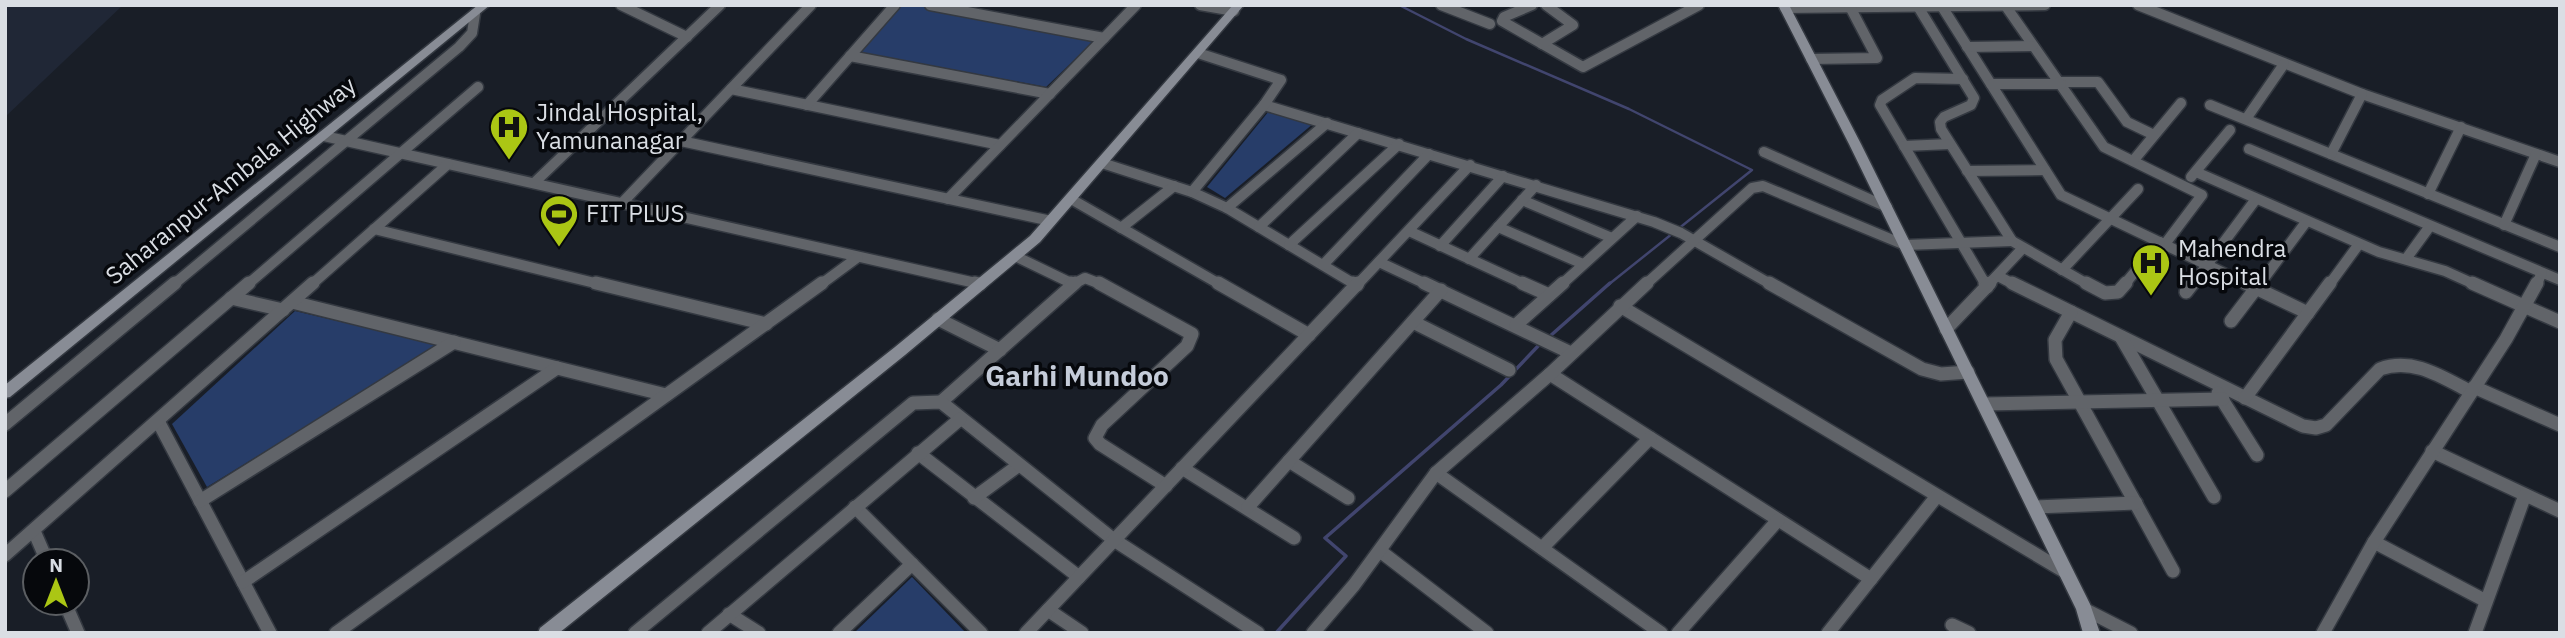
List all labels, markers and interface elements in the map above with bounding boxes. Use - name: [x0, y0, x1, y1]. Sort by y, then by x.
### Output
- street label: Saharanpur-Ambala Highway: [98, 69, 362, 291]
- place label: Jindal Hospital, Yamunanagar: [536, 96, 703, 156]
- hospital icon: Jindal Hospital, Yamunanagar: [488, 106, 530, 161]
- sports icon: FIT PLUS: [538, 193, 580, 248]
- place label: FIT PLUS: [586, 197, 684, 229]
- place label: Mahendra Hospital: [2178, 232, 2286, 292]
- hospital icon: Mahendra Hospital: [2130, 242, 2172, 297]
- district label: Garhi Mundoo: [985, 357, 1169, 394]
- north arrow: [21, 547, 91, 617]
- text: N: [49, 553, 63, 577]

